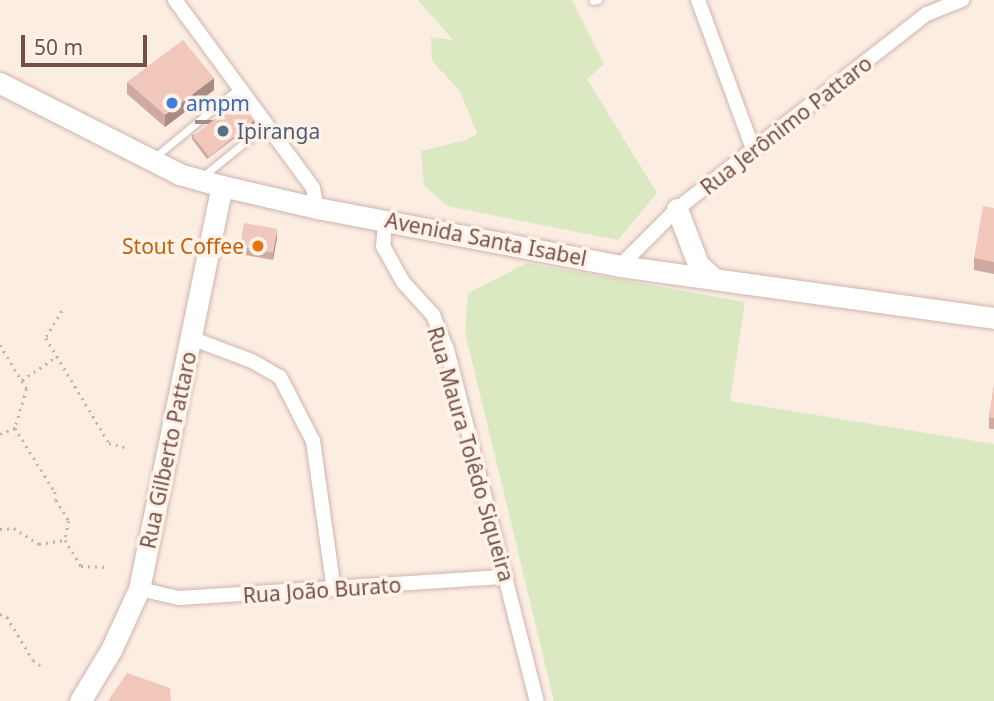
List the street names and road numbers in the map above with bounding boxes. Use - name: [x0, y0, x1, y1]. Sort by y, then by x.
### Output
- street label: Rua Jerônimo Pattaro: [695, 50, 877, 200]
- street label: Avenida Santa Isabel: [383, 207, 589, 271]
- street label: Rua Maura Tolêdo Siqueira: [423, 324, 519, 584]
- street label: Rua Gilberto Pattaro: [135, 349, 201, 551]
- street label: Rua João Burato: [242, 572, 402, 608]

